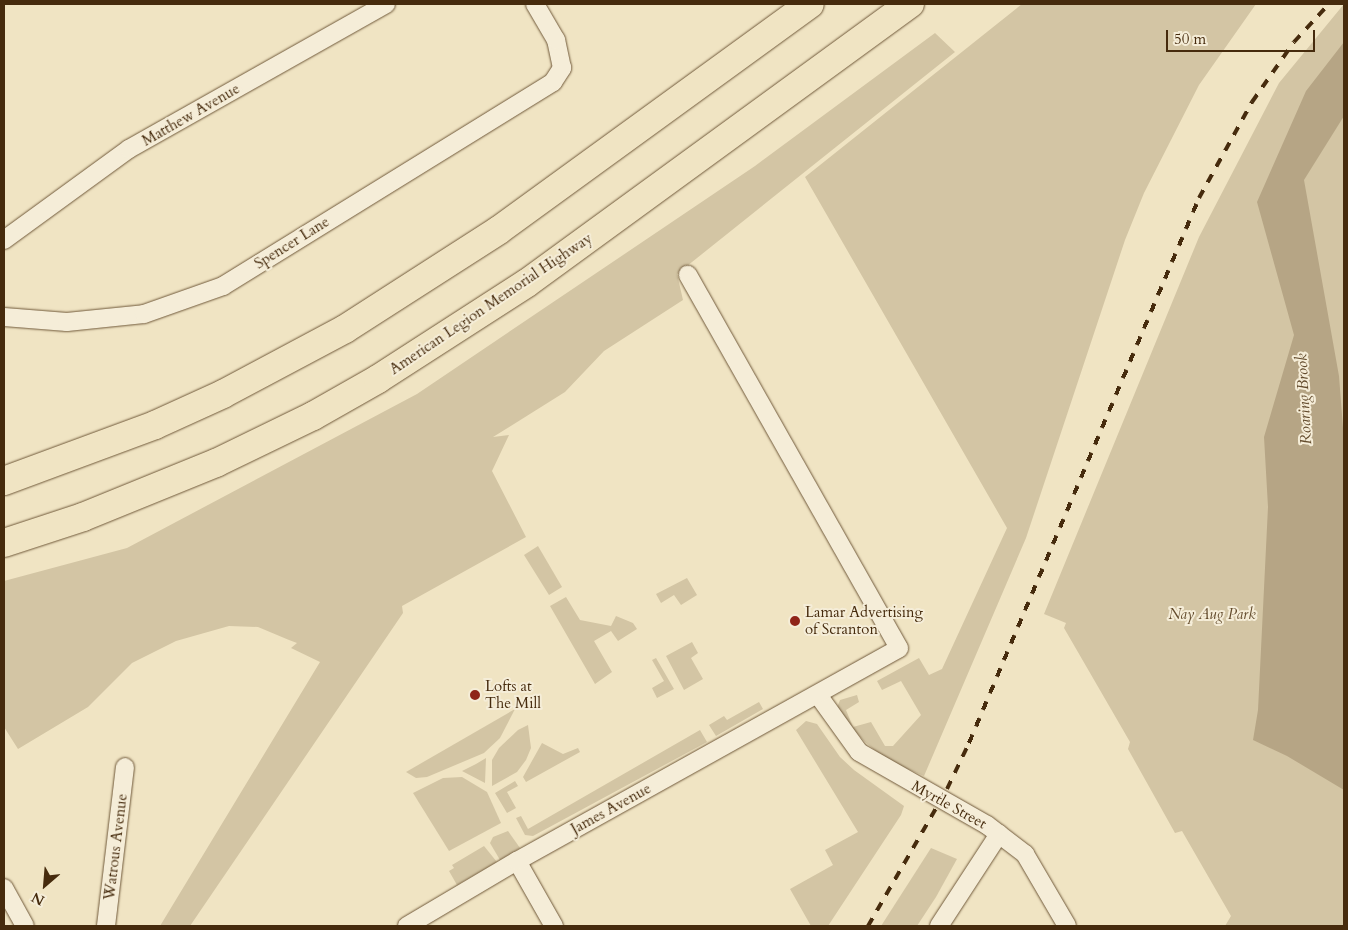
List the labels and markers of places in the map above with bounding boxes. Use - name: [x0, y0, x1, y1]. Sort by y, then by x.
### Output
- place label: Lamar Advertising of Scranton: [805, 603, 923, 638]
- marker: Lamar Advertising of Scranton: [789, 615, 801, 627]
- place label: Lofts at The Mill: [485, 677, 541, 712]
- marker: Lofts at The Mill: [469, 689, 481, 701]

